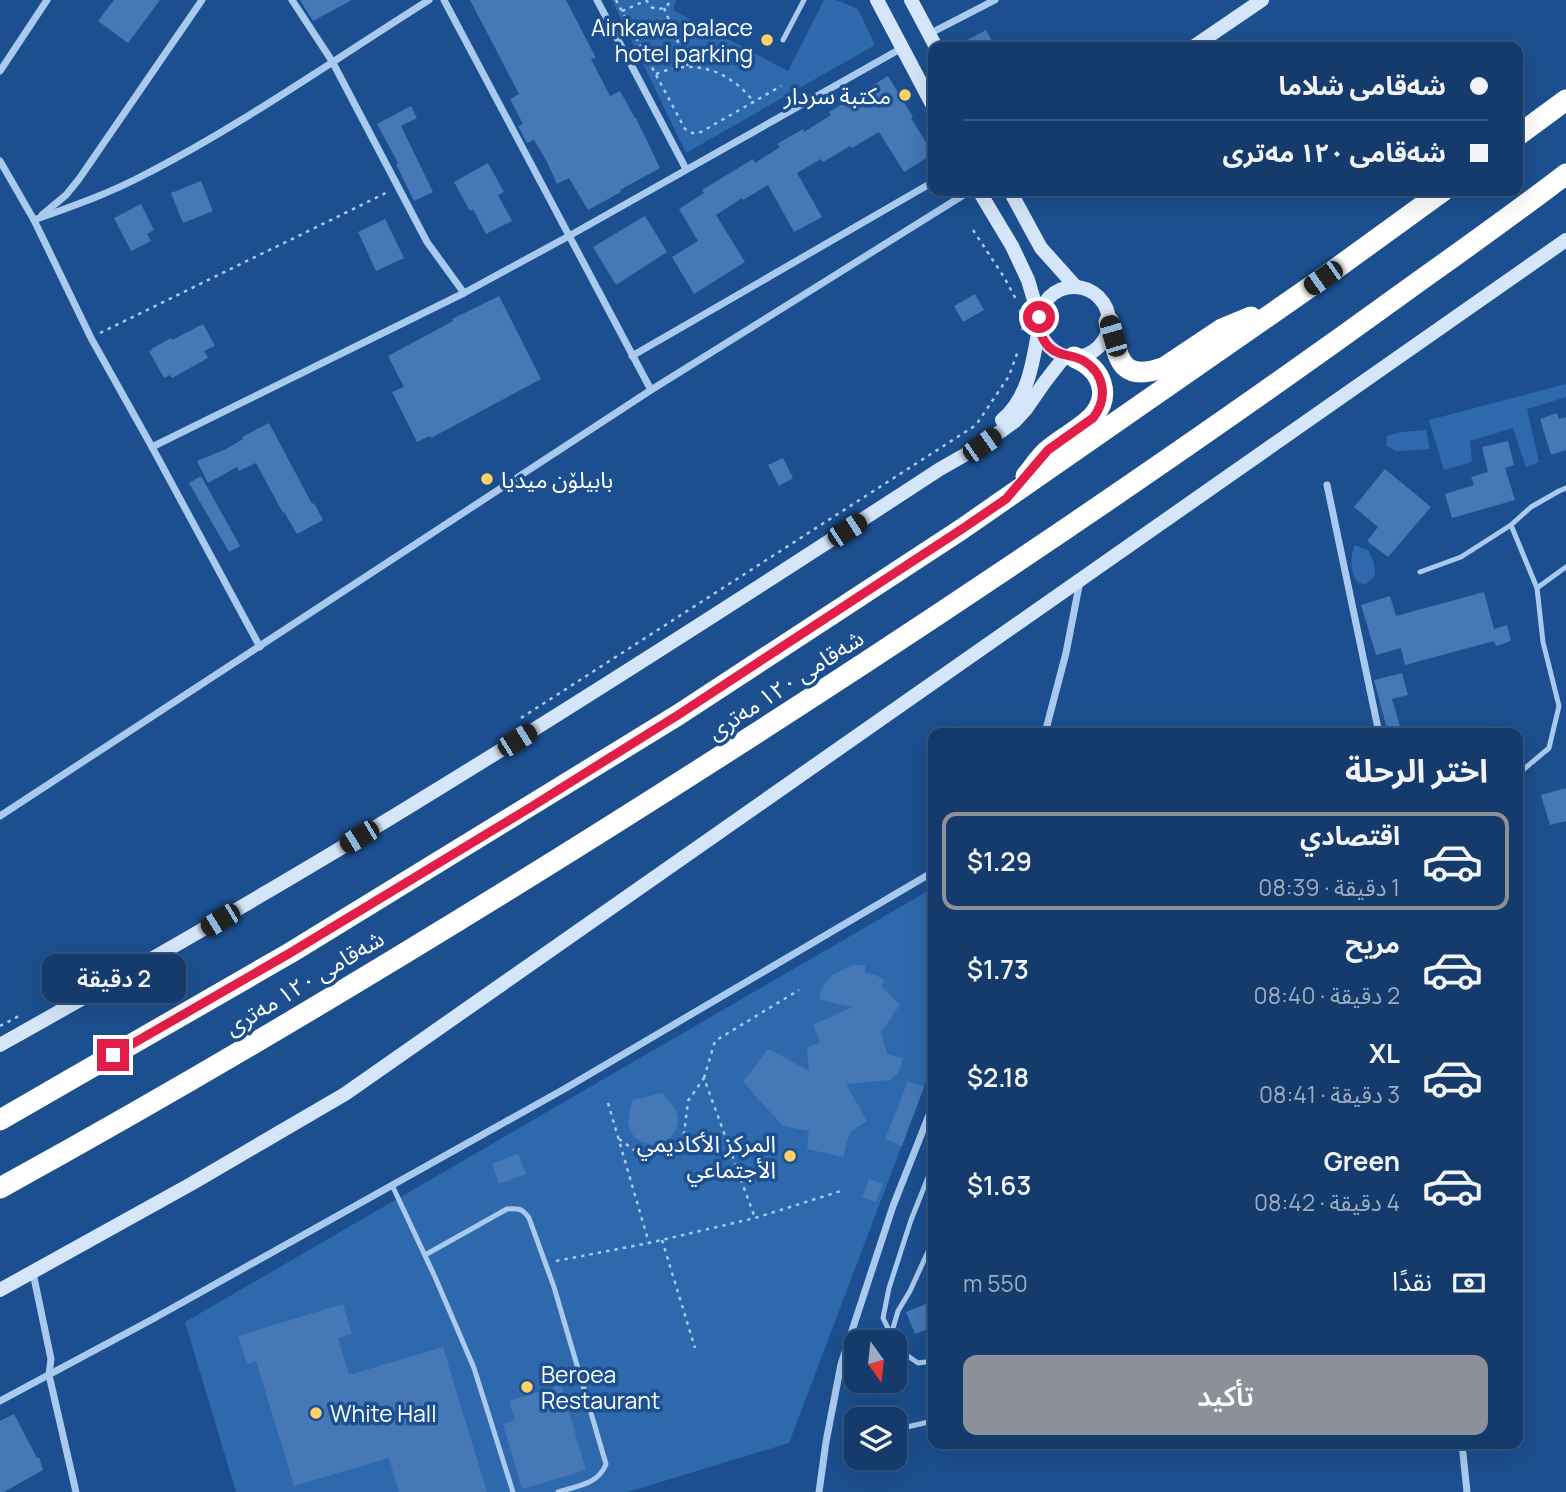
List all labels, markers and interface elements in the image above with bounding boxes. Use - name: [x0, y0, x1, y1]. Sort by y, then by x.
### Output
- place label: Ainkawa palace hotel parking: [591, 11, 753, 69]
- marker: Ainkawa palace hotel parking: [759, 32, 775, 48]
- text: شەقامی شلاما: [1279, 67, 1446, 103]
- place label: مكتبة سردار: [783, 79, 891, 111]
- marker: مكتبة سردار: [897, 87, 913, 103]
- text: شەقامی ١٢٠ مەتری: [1223, 134, 1446, 170]
- car: [1300, 257, 1347, 299]
- route start: [1023, 301, 1055, 333]
- car: [1098, 313, 1129, 359]
- car: [959, 424, 1006, 466]
- place label: بابیلۆن میدیا: [501, 463, 613, 495]
- marker: بابیلۆن میدیا: [479, 471, 495, 487]
- car: [824, 510, 871, 550]
- street label: شەقامی ١٢٠ مەتری: [701, 621, 869, 747]
- car: [494, 720, 541, 760]
- text: اختر الرحلة: [1345, 748, 1488, 792]
- car: [336, 817, 383, 857]
- text: اقتصادي: [1300, 817, 1400, 853]
- icon: car: [1421, 830, 1484, 893]
- text: $1.29: [967, 843, 1032, 879]
- text: 1 دقيقة · 08:39: [1258, 871, 1400, 903]
- car: [197, 900, 244, 940]
- street label: شەقامی ١٢٠ مەتری: [218, 922, 390, 1042]
- text: مريح: [1345, 925, 1400, 961]
- icon: car: [1421, 938, 1484, 1001]
- text: $1.73: [967, 951, 1029, 987]
- callout: 2 دقيقة: [41, 954, 185, 1002]
- text: 2 دقيقة: [77, 962, 151, 994]
- text: 2 دقيقة · 08:40: [1254, 979, 1400, 1011]
- text: XL: [1369, 1035, 1400, 1071]
- route end: [97, 1039, 129, 1071]
- icon: car: [1421, 1046, 1484, 1109]
- text: $2.18: [967, 1059, 1029, 1095]
- text: 3 دقيقة · 08:41: [1259, 1078, 1400, 1110]
- place label: المركز الأكاديمي الأجتماعي: [637, 1127, 776, 1187]
- text: Green: [1324, 1143, 1400, 1179]
- marker: المركز الأكاديمي الأجتماعي: [782, 1148, 798, 1164]
- icon: car: [1421, 1154, 1484, 1217]
- text: $1.63: [967, 1167, 1031, 1203]
- text: 4 دقيقة · 08:42: [1254, 1186, 1400, 1218]
- text: نقدًا: [1392, 1263, 1432, 1299]
- icon: cash: [1450, 1264, 1488, 1302]
- text: 550 m: [963, 1267, 1028, 1299]
- north arrow: [844, 1330, 906, 1393]
- map controls: [844, 1330, 907, 1470]
- button: تأكيد: [963, 1355, 1488, 1435]
- place label: Beroea Restaurant: [541, 1358, 660, 1416]
- marker: Beroea Restaurant: [519, 1379, 535, 1395]
- place label: White Hall: [330, 1397, 437, 1429]
- marker: White Hall: [308, 1405, 324, 1421]
- button: layers: [844, 1407, 907, 1470]

